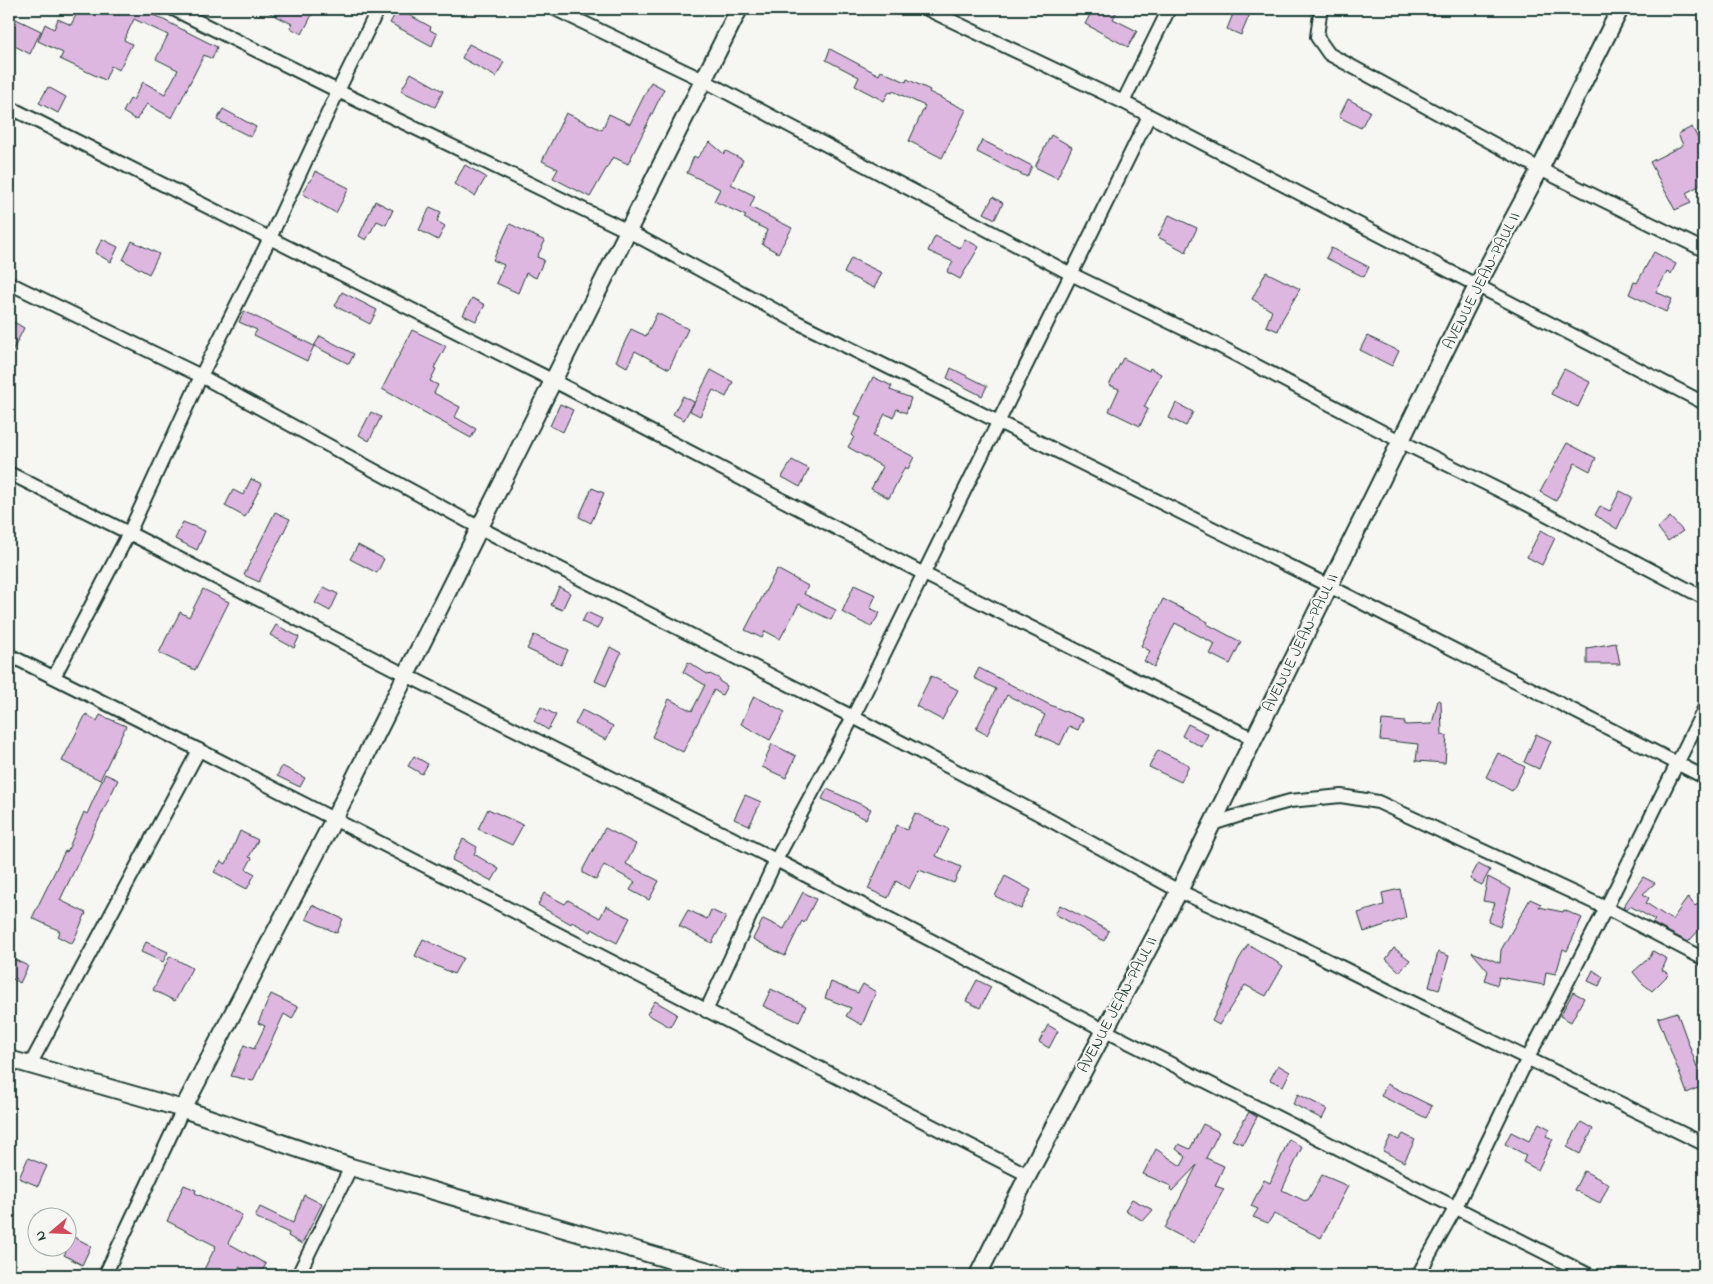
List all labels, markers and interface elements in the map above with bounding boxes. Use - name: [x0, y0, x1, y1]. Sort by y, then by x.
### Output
- street label: AVENUE JEAN-PAUL II: [1437, 208, 1527, 354]
- street label: AVENUE JEAN-PAUL II: [1257, 570, 1345, 716]
- street label: AVENUE JEAN-PAUL II: [1072, 932, 1164, 1078]
- north arrow: [28, 1206, 78, 1256]
- text: N: [30, 1228, 53, 1244]

